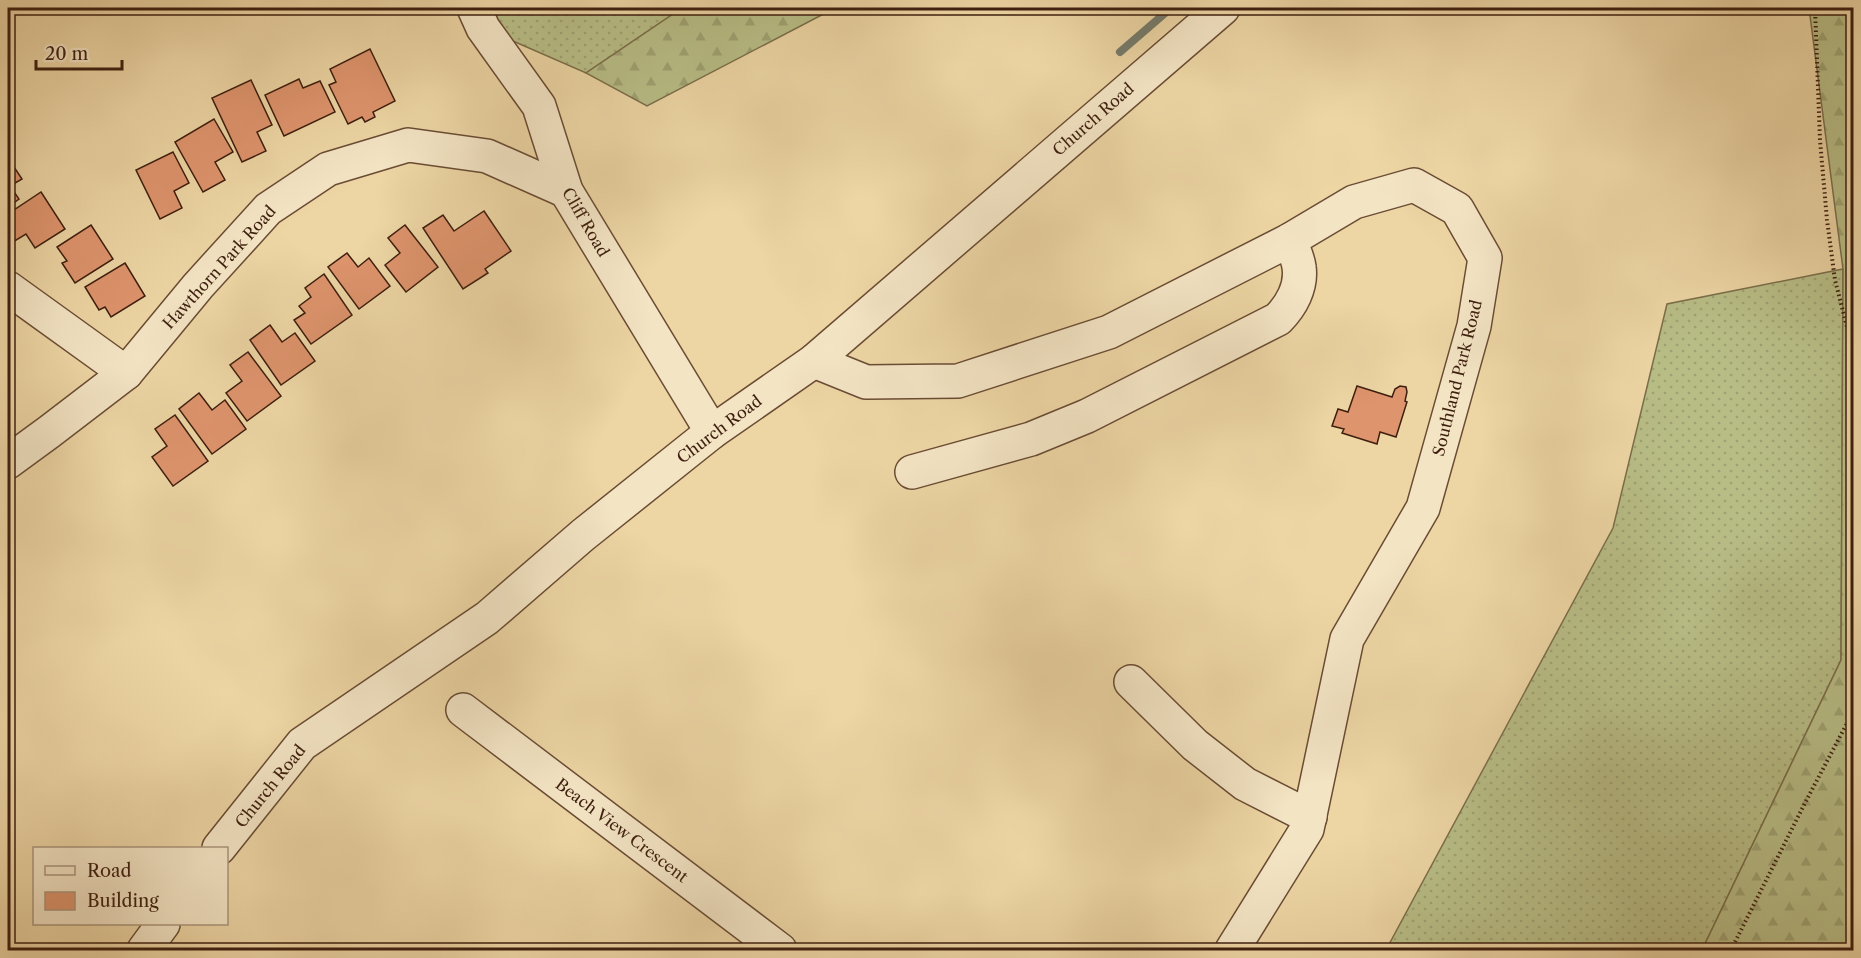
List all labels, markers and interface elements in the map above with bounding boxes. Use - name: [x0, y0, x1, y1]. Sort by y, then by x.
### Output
- scale bar: [36, 33, 122, 71]
- text: 20 m: [45, 43, 89, 65]
- street label: Church Road: [1048, 78, 1138, 160]
- street label: Cliff Road: [558, 184, 614, 260]
- street label: Hawthorn Park Road: [158, 201, 280, 333]
- street label: Southland Park Road: [1428, 298, 1486, 458]
- street label: Church Road: [673, 390, 766, 467]
- street label: Church Road: [230, 740, 310, 832]
- street label: Beach View Crescent: [552, 774, 692, 887]
- legend: [33, 847, 228, 925]
- text: Road: [87, 860, 132, 882]
- text: Building: [87, 890, 159, 912]

